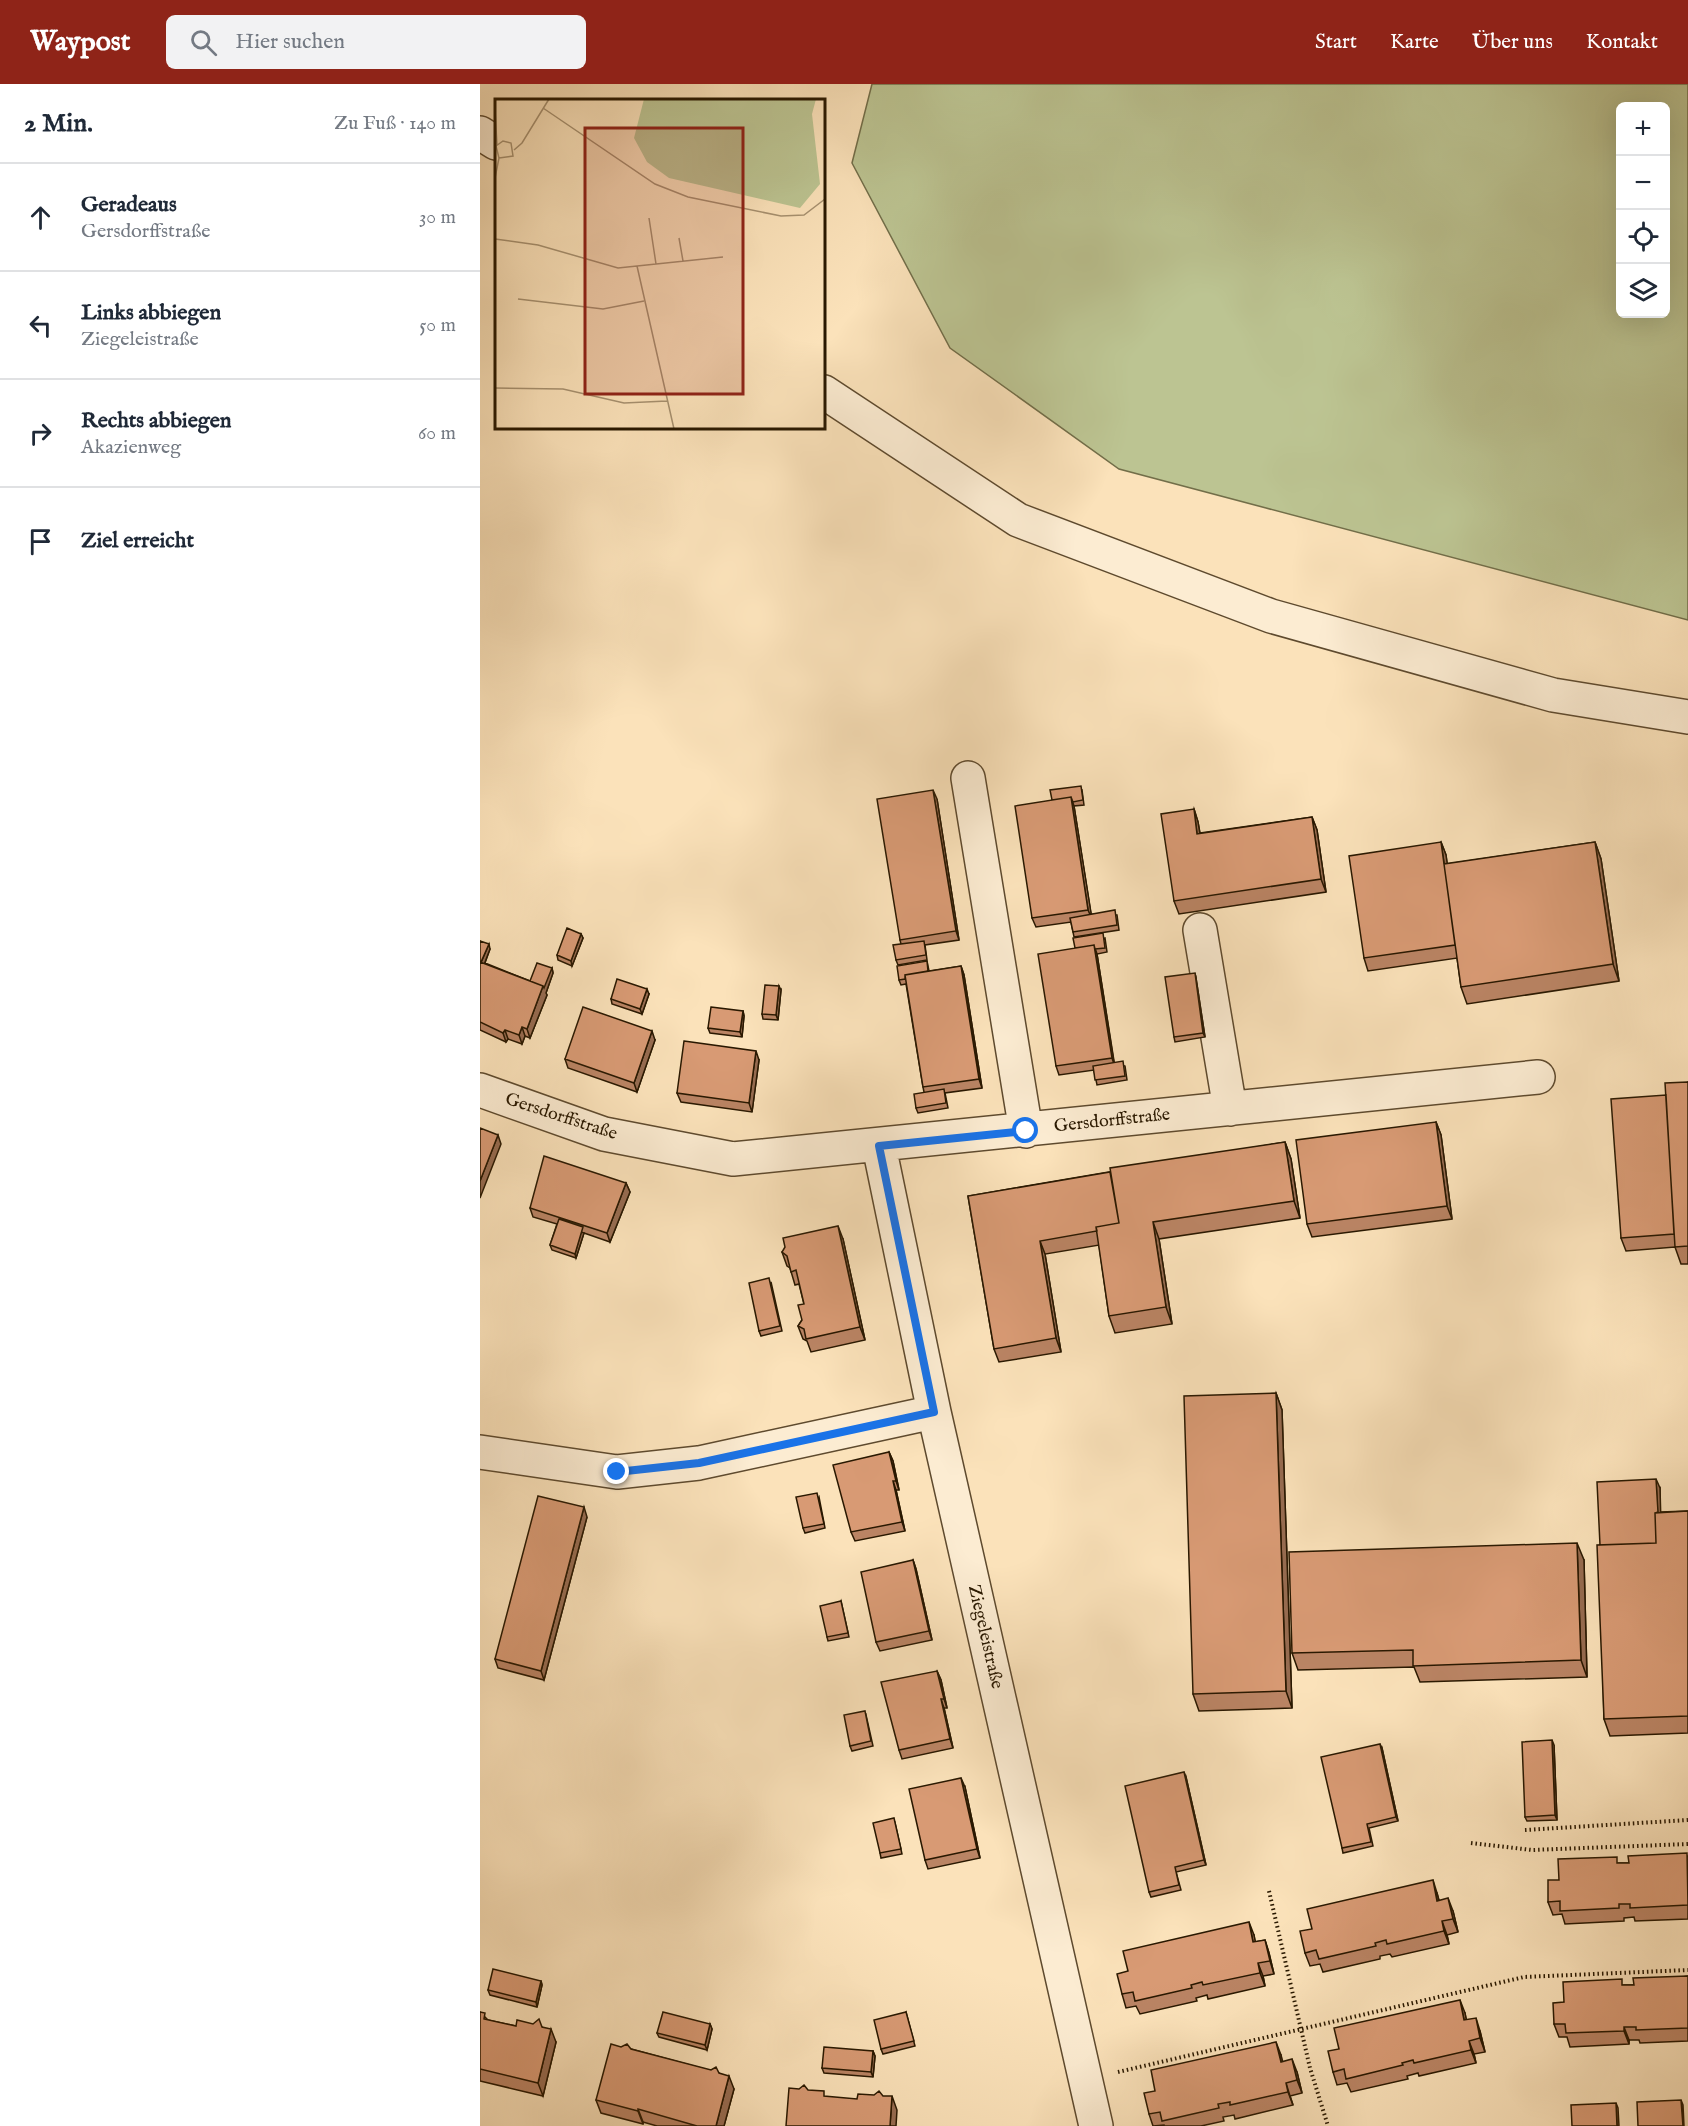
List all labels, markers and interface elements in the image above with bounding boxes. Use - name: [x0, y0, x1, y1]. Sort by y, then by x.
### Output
- search box: [166, 15, 586, 69]
- text: Waypost: [30, 25, 130, 60]
- icon: search: [187, 26, 220, 59]
- text: Hier suchen: [235, 28, 345, 56]
- text: Start: [1315, 29, 1357, 56]
- text: Karte: [1390, 29, 1439, 56]
- text: Über uns: [1472, 29, 1553, 56]
- text: Kontakt: [1586, 29, 1658, 56]
- inset map: [495, 99, 825, 429]
- map controls: [1616, 102, 1670, 318]
- button: +: [1616, 102, 1670, 156]
- text: 2 Min.: [24, 107, 93, 140]
- text: Zu Fuß · 140 m: [334, 111, 456, 136]
- button: −: [1616, 156, 1670, 210]
- text: Geradeaus: [81, 191, 177, 219]
- icon: ahead: [24, 201, 57, 234]
- text: 30 m: [419, 205, 456, 230]
- button: locate: [1616, 210, 1670, 264]
- text: Gersdorffstraße: [81, 219, 210, 244]
- button: layers: [1616, 264, 1670, 318]
- text: Links abbiegen: [81, 299, 221, 327]
- icon: left: [24, 309, 57, 342]
- text: 50 m: [419, 313, 456, 338]
- text: Ziegeleistraße: [81, 327, 199, 352]
- text: Rechts abbiegen: [81, 407, 231, 435]
- icon: right: [24, 417, 57, 450]
- text: 60 m: [418, 421, 456, 446]
- text: Akazienweg: [81, 435, 181, 460]
- icon: arrive: [24, 525, 57, 558]
- text: Ziel erreicht: [81, 527, 194, 555]
- street label: Gersdorffstraße: [502, 1088, 620, 1146]
- street label: Gersdorffstraße: [1053, 1103, 1171, 1139]
- route start: [1012, 1117, 1038, 1143]
- route end: [603, 1458, 629, 1484]
- street label: Ziegeleistraße: [962, 1583, 1008, 1691]

